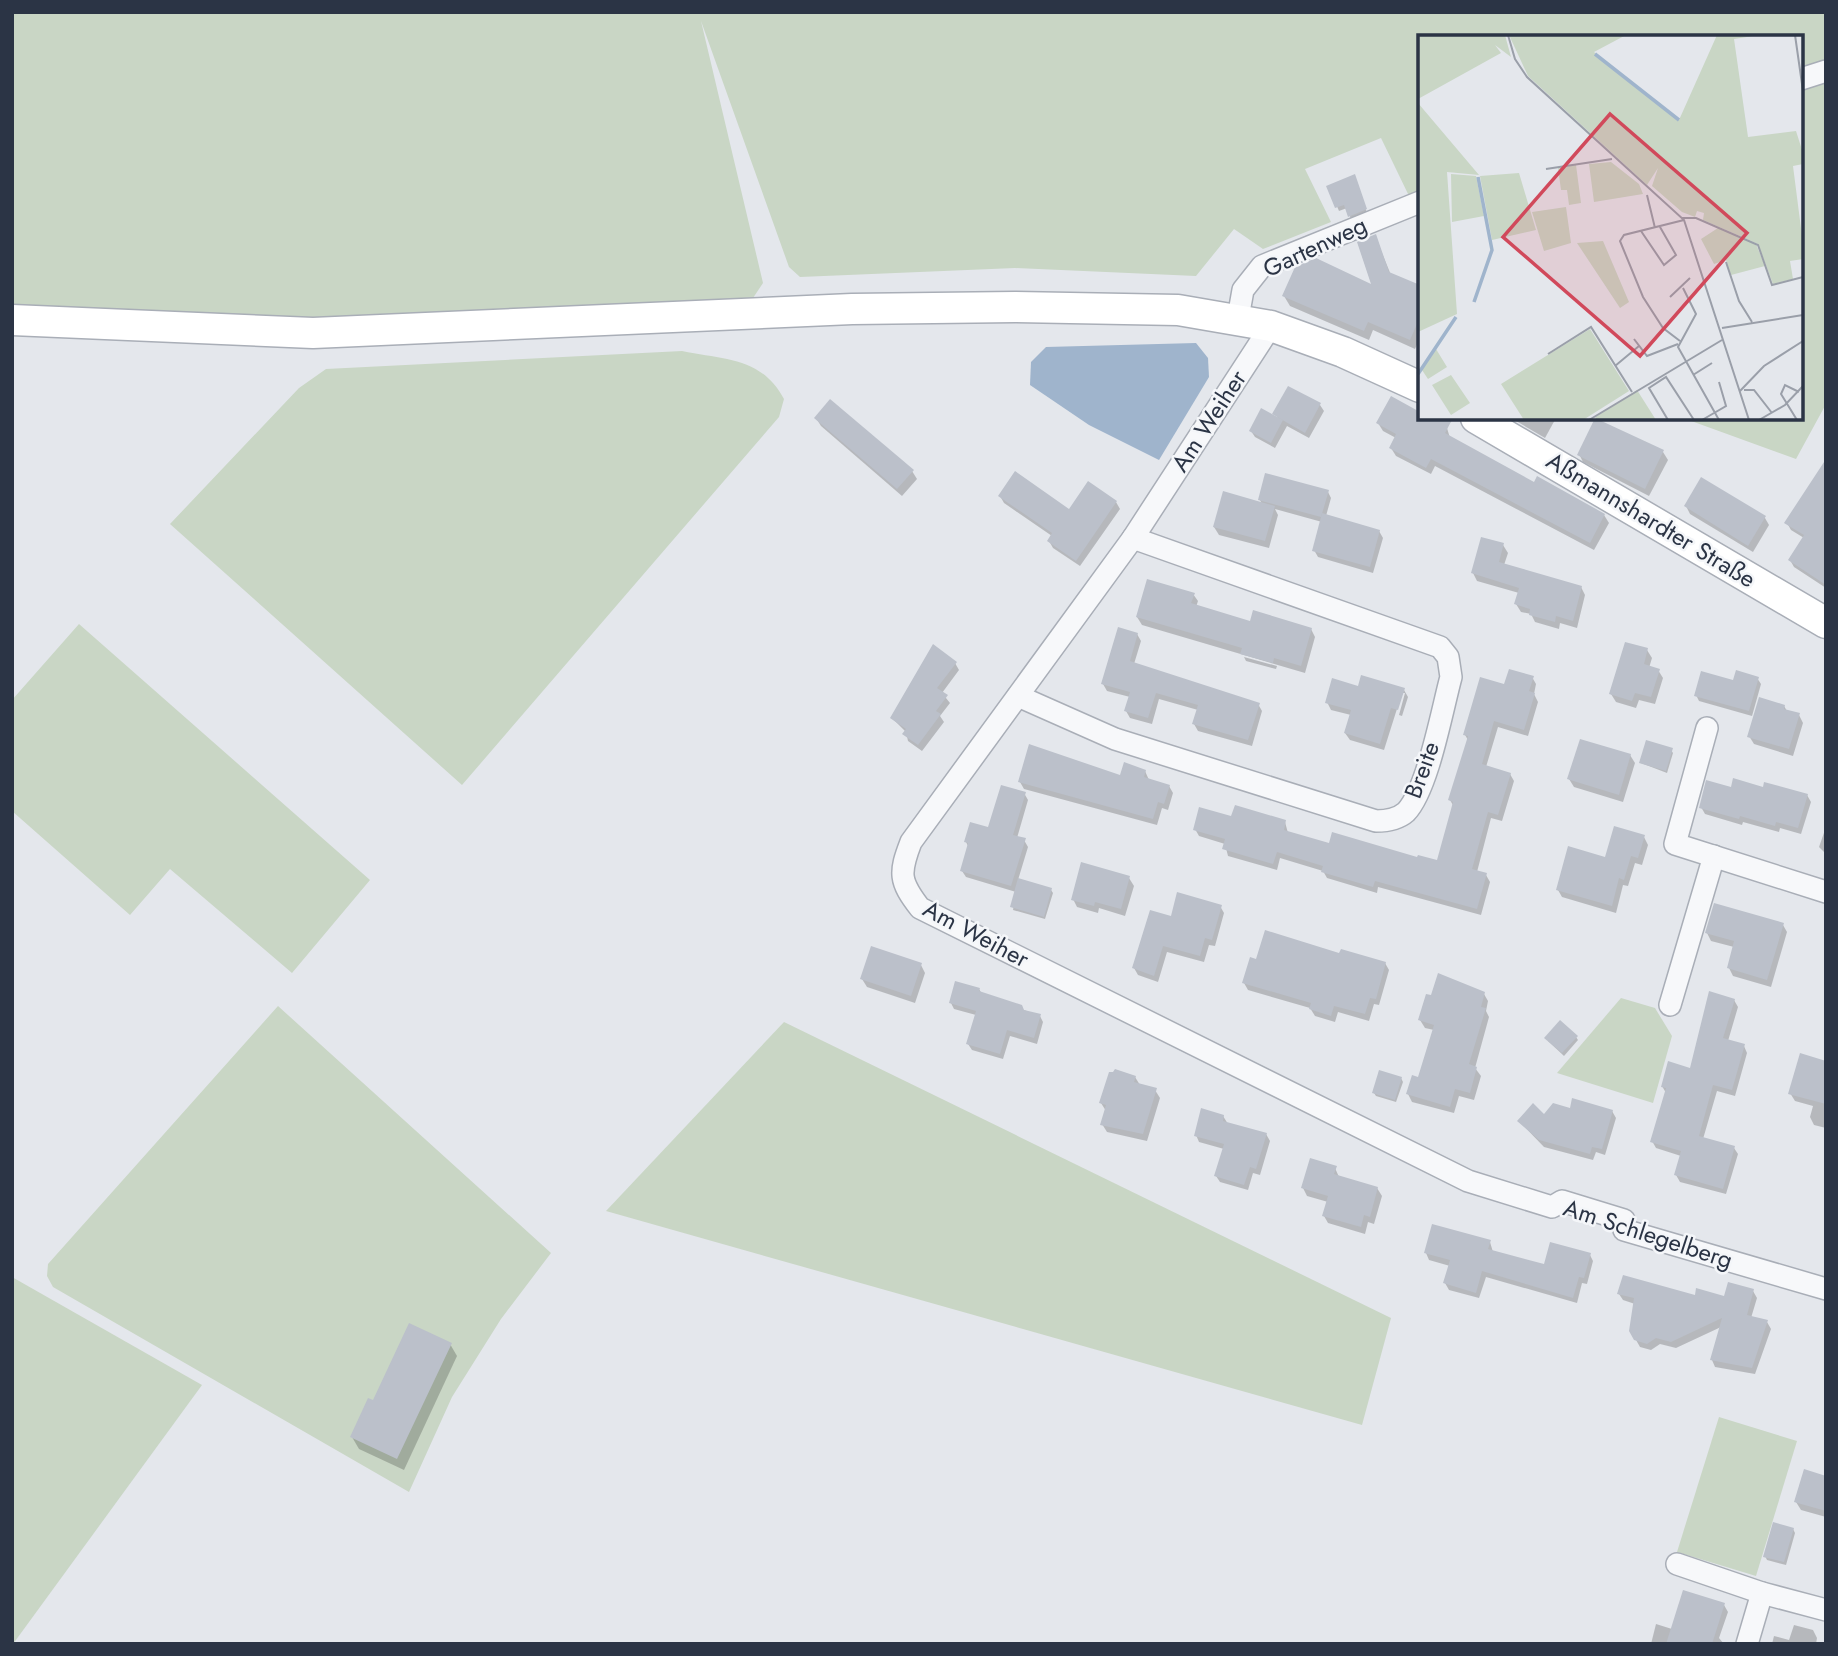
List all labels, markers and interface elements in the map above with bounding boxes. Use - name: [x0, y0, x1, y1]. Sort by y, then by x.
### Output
- inset map: [1418, 35, 1803, 420]
- street label: Gartenweg: [1257, 207, 1372, 286]
- street label: Am Weiher: [1162, 362, 1255, 479]
- street label: Aßmannshardter Straße: [1540, 443, 1763, 596]
- street label: Breite: [1395, 737, 1448, 803]
- street label: Am Weiher: [917, 891, 1036, 976]
- street label: Am Schlegelberg: [1559, 1190, 1737, 1277]

